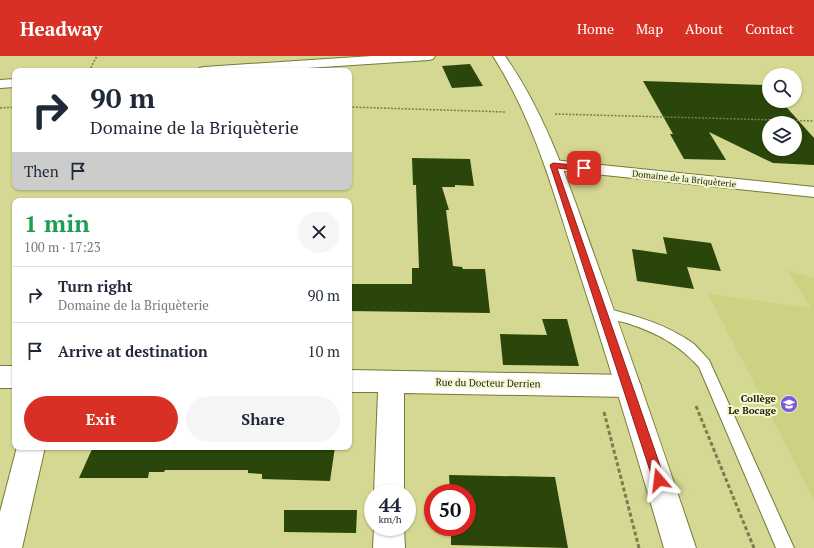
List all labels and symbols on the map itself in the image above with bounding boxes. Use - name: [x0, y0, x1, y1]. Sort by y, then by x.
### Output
- pin: [567, 151, 601, 185]
- street label: Domaine de la Briquèterie: [631, 168, 737, 190]
- street label: Rue du Docteur Derrien: [435, 376, 541, 390]
- place label: Collège Le Bocage: [728, 392, 777, 417]
- school or university icon: Collège Le Bocage: [779, 394, 799, 414]
- position arrow: [638, 459, 680, 501]
- speed limit sign: 50: [424, 484, 476, 536]

